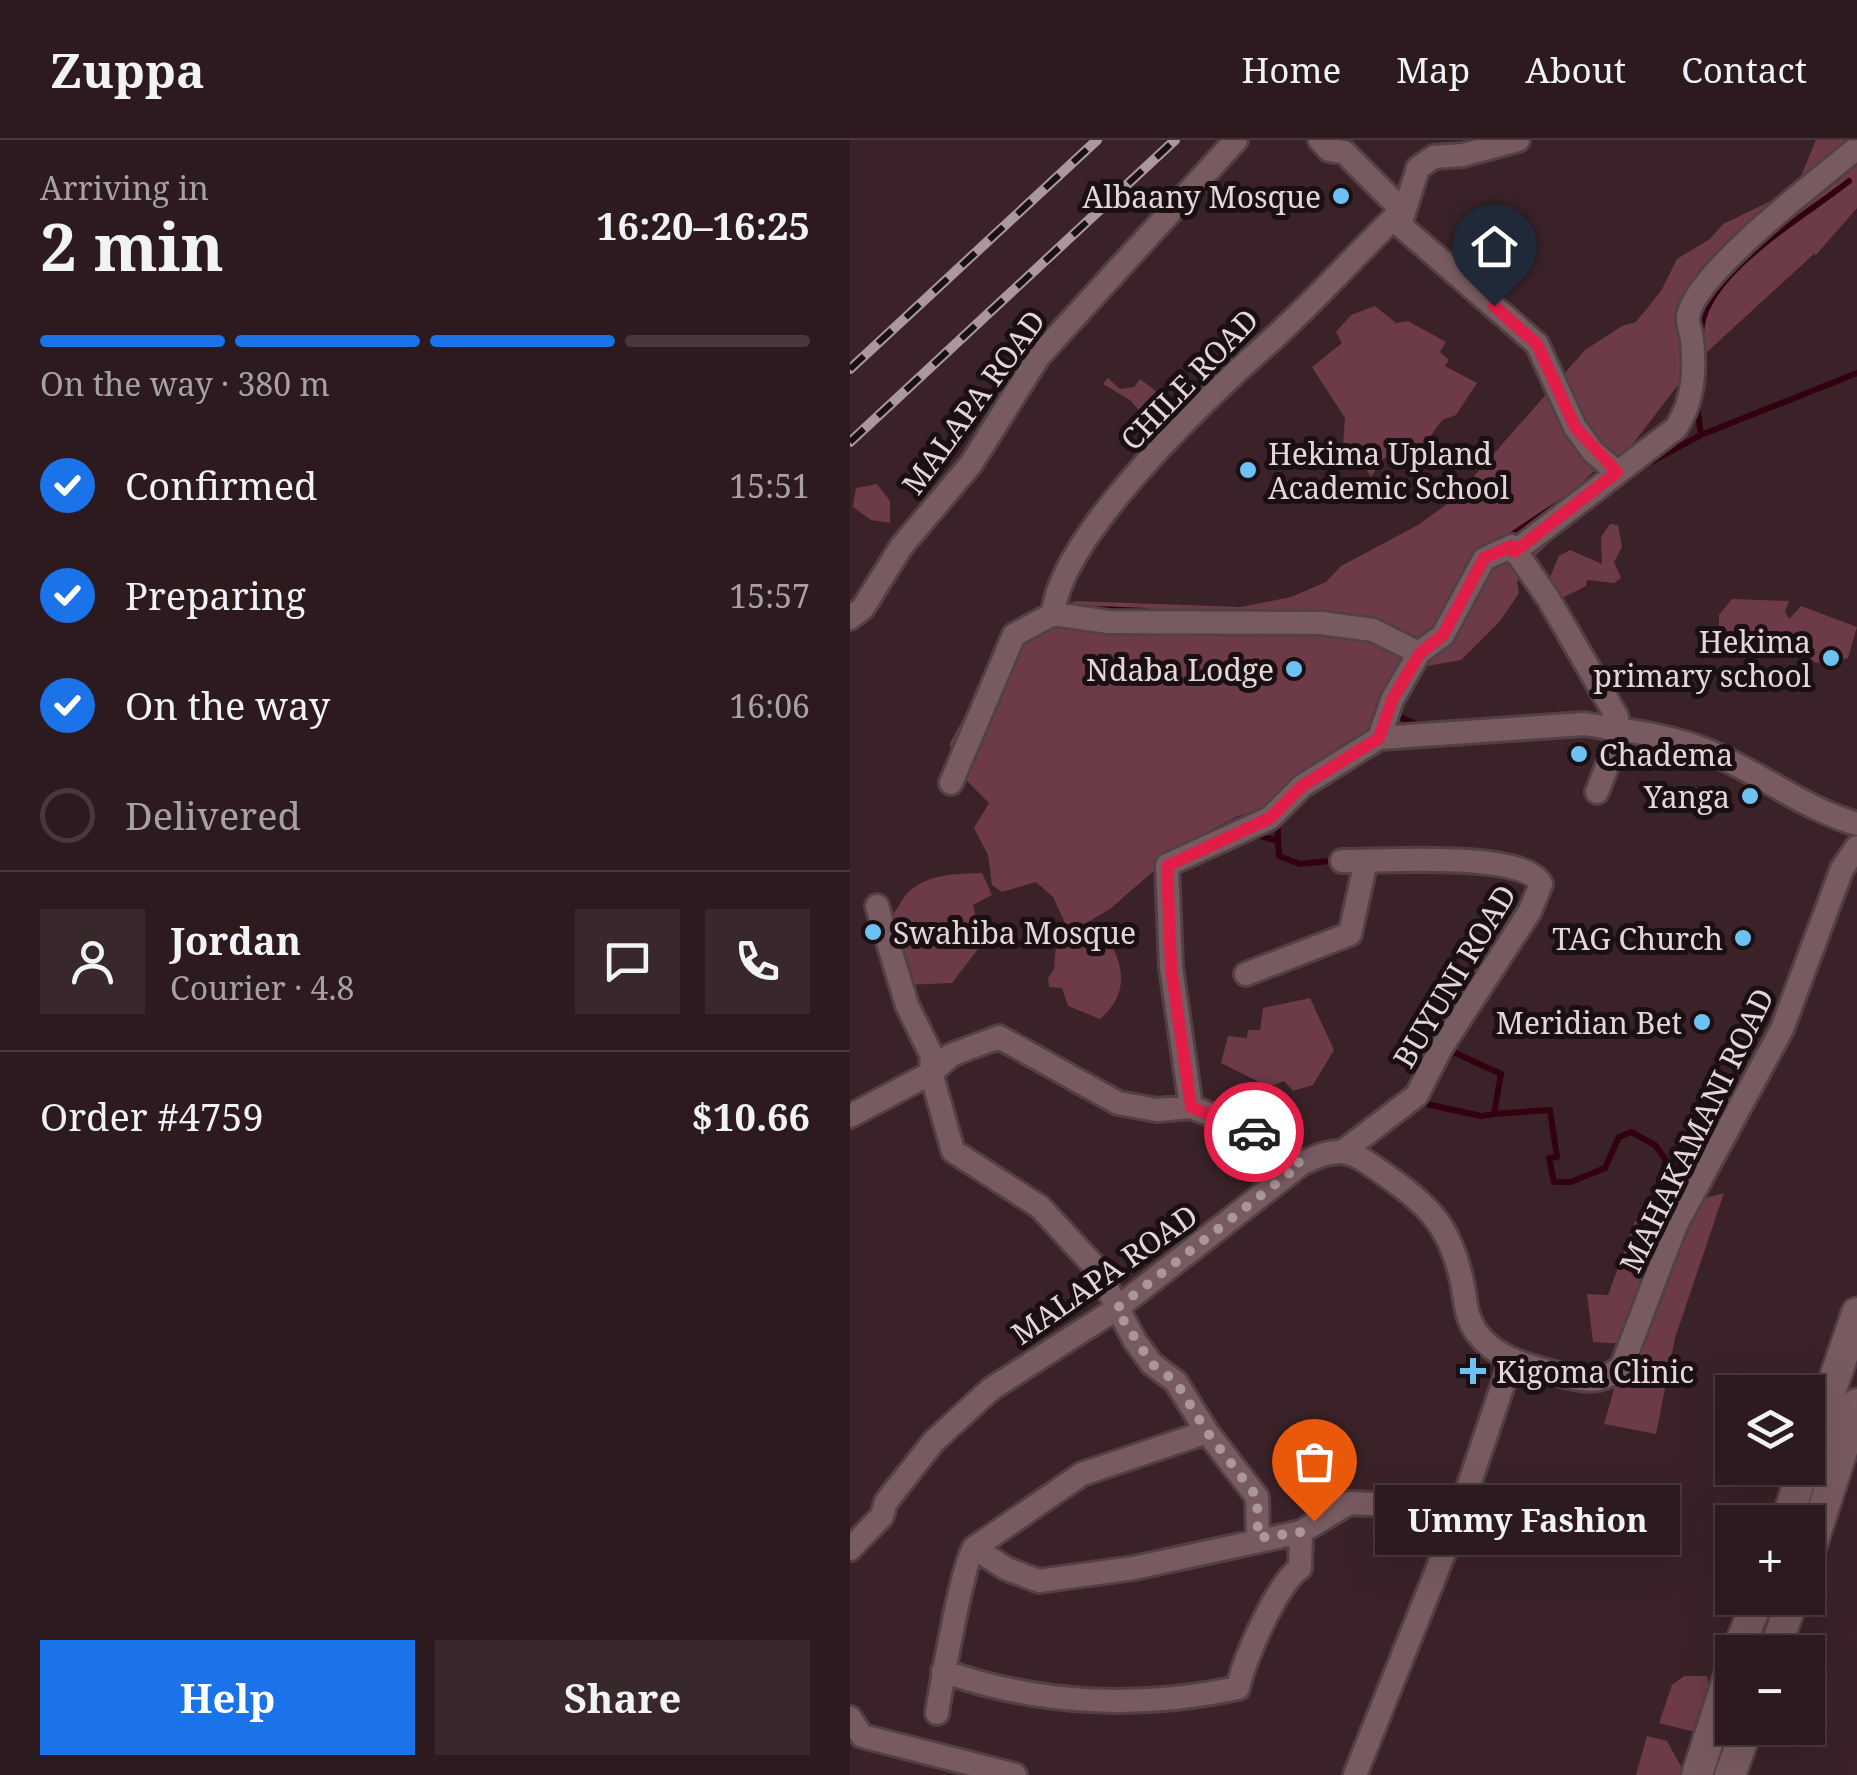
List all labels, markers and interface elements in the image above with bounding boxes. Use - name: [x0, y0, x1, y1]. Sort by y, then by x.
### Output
- text: Zuppa: [50, 37, 205, 102]
- text: Home: [1241, 46, 1341, 93]
- text: Map: [1396, 46, 1470, 93]
- text: About: [1525, 46, 1626, 93]
- text: Contact: [1681, 46, 1807, 93]
- text: Arriving in: [40, 166, 209, 209]
- place label: Albaany Mosque: [1082, 176, 1321, 217]
- marker: Albaany Mosque: [1330, 185, 1352, 207]
- text: 16:20–16:25: [596, 199, 810, 251]
- text: 2 min: [40, 202, 224, 290]
- pin: [1452, 204, 1537, 307]
- icon: home: [1467, 219, 1522, 274]
- street label: CHILE ROAD: [1111, 299, 1267, 459]
- street label: MALAPA ROAD: [892, 302, 1054, 502]
- text: On the way · 380 m: [40, 362, 330, 405]
- place label: Hekima Upland Academic School: [1268, 433, 1509, 508]
- icon: check: [40, 458, 95, 513]
- text: Confirmed: [125, 459, 317, 511]
- marker: Hekima Upland Academic School: [1237, 459, 1259, 481]
- text: 15:51: [729, 464, 810, 507]
- icon: check: [40, 568, 95, 623]
- text: Preparing: [125, 569, 306, 621]
- text: 15:57: [729, 574, 810, 617]
- place label: Hekima primary school: [1593, 621, 1811, 696]
- marker: Hekima primary school: [1820, 647, 1842, 669]
- place label: Ndaba Lodge: [1086, 649, 1274, 690]
- marker: Ndaba Lodge: [1283, 658, 1305, 680]
- icon: check: [40, 678, 95, 733]
- text: On the way: [125, 679, 330, 731]
- text: 16:06: [729, 684, 810, 727]
- place label: Chadema: [1599, 734, 1733, 775]
- marker: Chadema: [1568, 743, 1590, 765]
- place label: Yanga: [1643, 776, 1730, 817]
- marker: Yanga: [1739, 785, 1761, 807]
- text: Delivered: [125, 789, 301, 841]
- street label: BUYUNI ROAD: [1383, 877, 1525, 1075]
- button: person: [40, 909, 145, 1014]
- button: chat: [575, 909, 680, 1014]
- button: phone: [705, 909, 810, 1014]
- place label: Swahiba Mosque: [893, 912, 1136, 953]
- text: Jordan: [170, 914, 301, 966]
- place label: TAG Church: [1552, 918, 1723, 959]
- marker: Swahiba Mosque: [862, 921, 884, 943]
- marker: TAG Church: [1732, 927, 1754, 949]
- text: Courier · 4.8: [170, 966, 354, 1009]
- street label: MAHAKAMANI ROAD: [1609, 981, 1783, 1279]
- place label: Meridian Bet: [1496, 1002, 1682, 1043]
- marker: Meridian Bet: [1691, 1011, 1713, 1033]
- courier: [1204, 1082, 1304, 1182]
- text: Order #4759: [40, 1090, 264, 1142]
- text: $10.66: [691, 1090, 810, 1142]
- icon: car: [1227, 1105, 1282, 1160]
- street label: MALAPA ROAD: [1003, 1195, 1205, 1353]
- place label: Kigoma Clinic: [1496, 1351, 1694, 1392]
- marker: Kigoma Clinic: [1460, 1358, 1486, 1384]
- map controls: [1715, 1375, 1825, 1745]
- button: layers: [1715, 1375, 1825, 1485]
- pin: [1272, 1419, 1357, 1522]
- icon: bag: [1287, 1434, 1342, 1489]
- callout: Ummy Fashion: [1374, 1486, 1679, 1556]
- text: Ummy Fashion: [1407, 1498, 1648, 1541]
- button: +: [1715, 1505, 1825, 1615]
- button: −: [1715, 1635, 1825, 1745]
- button: Help: [40, 1640, 415, 1755]
- button: Share: [435, 1640, 810, 1755]

